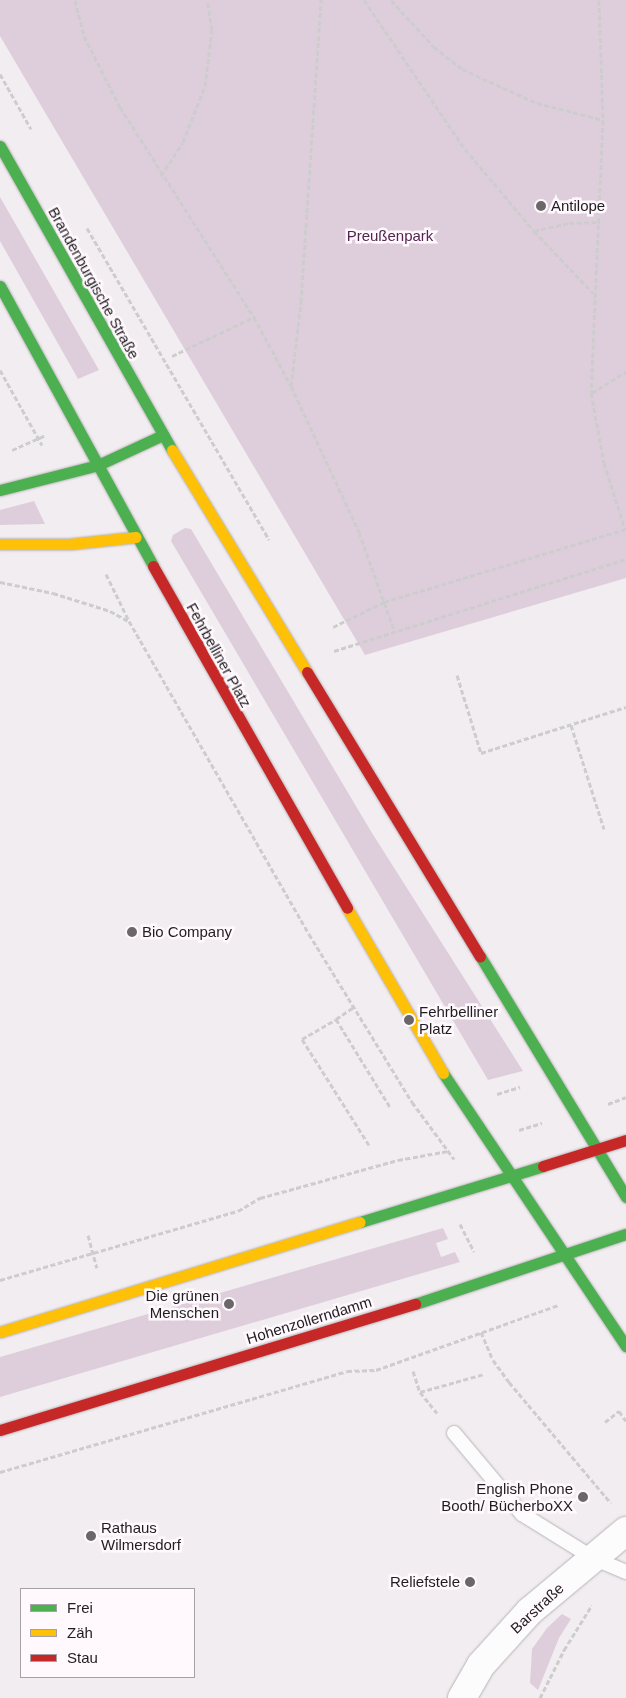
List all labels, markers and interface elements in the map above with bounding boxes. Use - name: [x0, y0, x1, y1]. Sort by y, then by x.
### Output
- place label: Antilope: [551, 197, 605, 215]
- marker: Antilope: [535, 200, 547, 212]
- street label: Brandenburgische Straße: [45, 204, 143, 362]
- park label: Preußenpark: [347, 227, 433, 245]
- street label: Fehrbelliner Platz: [183, 600, 255, 710]
- place label: Bio Company: [142, 923, 232, 941]
- marker: Bio Company: [126, 926, 138, 938]
- place label: Fehrbelliner Platz: [419, 1002, 498, 1037]
- marker: Fehrbelliner Platz: [403, 1014, 415, 1026]
- place label: Die grünen Menschen: [146, 1286, 219, 1321]
- street label: Hohenzollerndamm: [244, 1292, 374, 1348]
- marker: Die grünen Menschen: [223, 1298, 235, 1310]
- place label: English Phone Booth/ BücherboXX: [441, 1479, 573, 1514]
- marker: English Phone Booth/ BücherboXX: [577, 1491, 589, 1503]
- place label: Rathaus Wilmersdorf: [101, 1518, 181, 1553]
- marker: Rathaus Wilmersdorf: [85, 1530, 97, 1542]
- place label: Reliefstele: [390, 1573, 460, 1591]
- marker: Reliefstele: [464, 1576, 476, 1588]
- street label: Barstraße: [507, 1579, 567, 1637]
- legend: [20, 1588, 195, 1678]
- text: Frei: [67, 1599, 93, 1616]
- text: Zäh: [67, 1624, 93, 1641]
- text: Stau: [67, 1649, 98, 1666]

